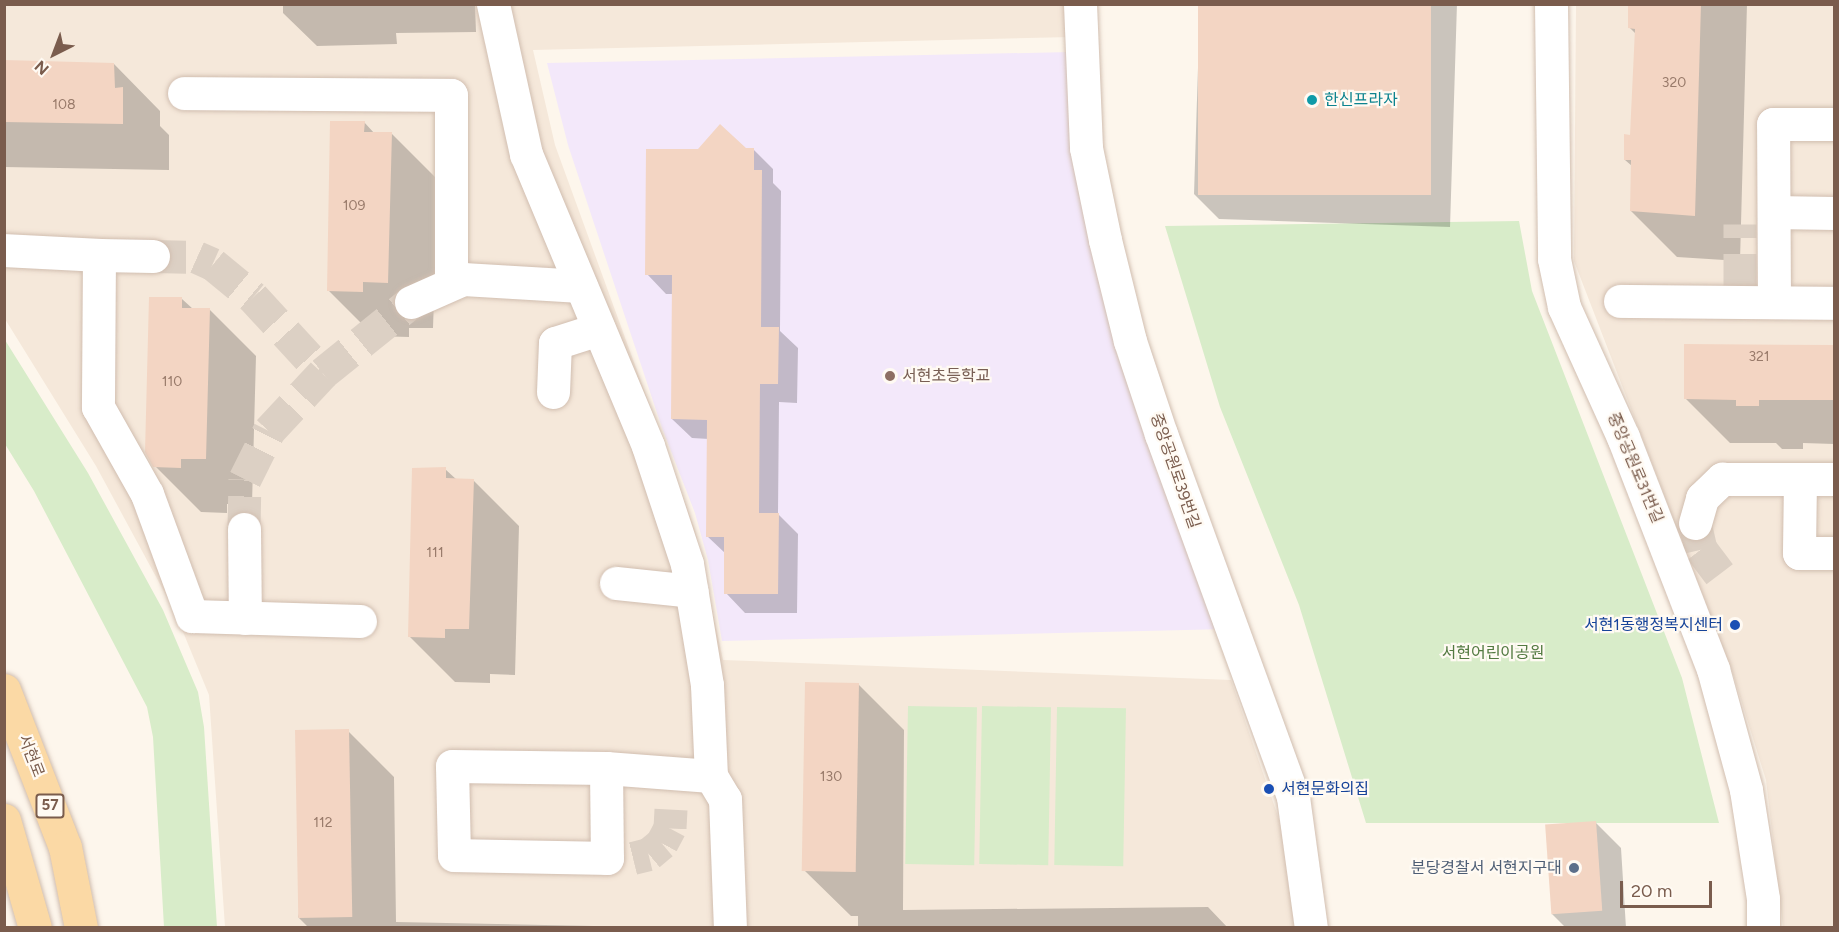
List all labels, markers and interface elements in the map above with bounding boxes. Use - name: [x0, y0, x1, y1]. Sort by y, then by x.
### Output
- north arrow: [24, 24, 84, 84]
- text: N: [31, 57, 53, 79]
- house number: 320: [1662, 75, 1686, 91]
- place label: 한신프라자: [1324, 90, 1398, 110]
- marker: 한신프라자: [1305, 93, 1319, 107]
- house number: 108: [52, 97, 76, 113]
- house number: 109: [343, 198, 365, 214]
- house number: 321: [1748, 349, 1770, 365]
- place label: 서현초등학교: [902, 366, 990, 386]
- marker: 서현초등학교: [883, 369, 897, 383]
- house number: 110: [162, 374, 182, 390]
- street label: 중앙공원로31번길: [1603, 410, 1667, 526]
- street label: 중앙공원로39번길: [1146, 411, 1204, 531]
- house number: 111: [426, 545, 444, 561]
- place label: 서현1동행정복지센터: [1584, 615, 1723, 635]
- marker: 서현1동행정복지센터: [1728, 618, 1742, 632]
- park label: 서현어린이공원: [1441, 643, 1545, 663]
- street label: 서현로: [14, 732, 48, 780]
- house number: 130: [820, 769, 842, 785]
- place label: 서현문화의집: [1281, 779, 1369, 799]
- marker: 서현문화의집: [1262, 782, 1276, 796]
- road number: 57: [35, 794, 65, 818]
- house number: 112: [313, 815, 333, 831]
- place label: 분당경찰서 서현지구대: [1411, 858, 1562, 878]
- marker: 분당경찰서 서현지구대: [1567, 861, 1581, 875]
- scale bar: [1623, 869, 1714, 907]
- text: 20 m: [1631, 880, 1672, 902]

